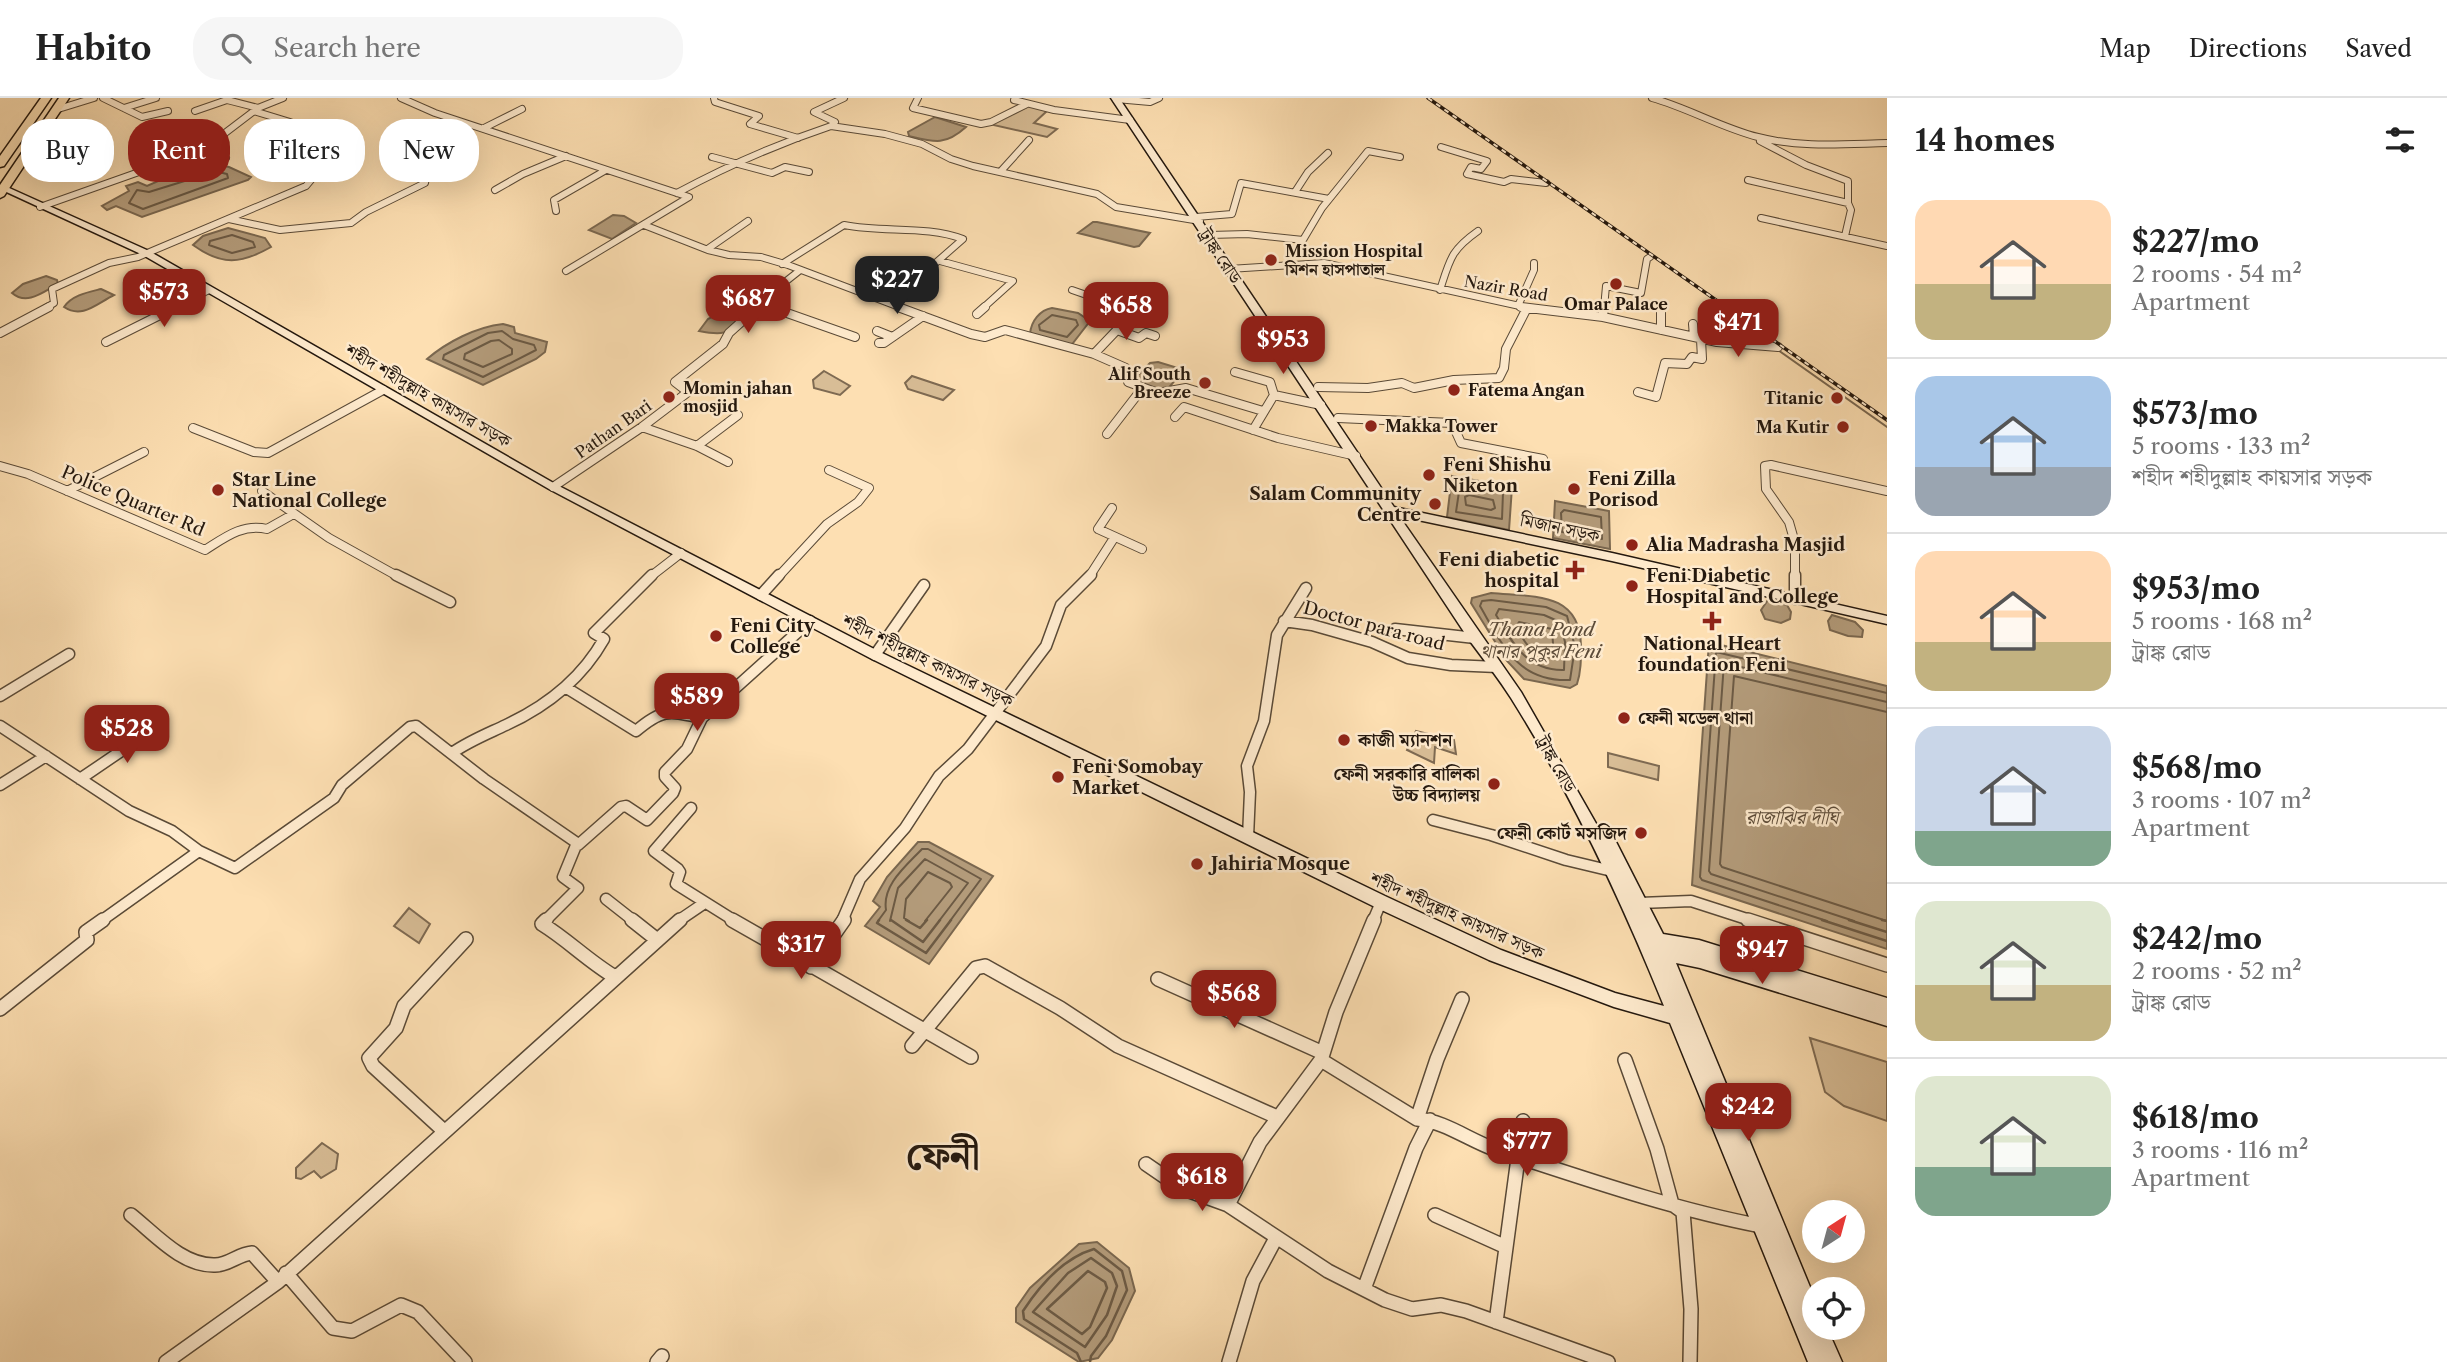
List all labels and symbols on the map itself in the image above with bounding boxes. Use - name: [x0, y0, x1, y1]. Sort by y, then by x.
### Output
- street label: ট্রাঙ্ক রোড: [1193, 223, 1247, 288]
- place label: Mission Hospital মিশন হাসপাতাল: [1284, 241, 1423, 279]
- marker: Mission Hospital মিশন হাসপাতাল: [1263, 252, 1279, 268]
- pin: $227: [856, 256, 938, 316]
- pin: $573: [123, 270, 205, 329]
- street label: Nazir Road: [1463, 271, 1550, 305]
- pin: $687: [707, 275, 789, 335]
- marker: Omar Palace: [1608, 276, 1624, 292]
- pin: $658: [1085, 282, 1167, 342]
- place label: Omar Palace: [1564, 294, 1668, 314]
- pin: $471: [1697, 300, 1779, 359]
- pin: $953: [1242, 316, 1324, 376]
- street label: শহীদ শহীদুল্লাহ কায়সার সড়ক: [340, 339, 516, 453]
- place label: Alif South Breeze: [1107, 364, 1191, 402]
- marker: Alif South Breeze: [1197, 375, 1213, 391]
- place label: Momin jahan mosjid: [683, 378, 792, 416]
- place label: Fatema Angan: [1468, 380, 1585, 400]
- marker: Fatema Angan: [1446, 382, 1462, 398]
- place label: Titanic: [1764, 388, 1823, 408]
- marker: Momin jahan mosjid: [661, 389, 677, 405]
- marker: Titanic: [1829, 390, 1845, 406]
- street label: Pathan Bari: [571, 395, 655, 463]
- place label: Makka Tower: [1385, 416, 1498, 436]
- place label: Ma Kutir: [1756, 417, 1829, 437]
- marker: Makka Tower: [1363, 418, 1379, 434]
- marker: Ma Kutir: [1835, 419, 1851, 435]
- place label: Feni Shishu Niketon: [1443, 454, 1551, 497]
- street label: Police Quarter Rd: [58, 461, 208, 541]
- marker: Feni Shishu Niketon: [1421, 467, 1437, 483]
- place label: Feni Zilla Porisod: [1588, 468, 1677, 511]
- place label: Star Line National College: [232, 469, 387, 512]
- marker: Feni Zilla Porisod: [1566, 481, 1582, 497]
- marker: Star Line National College: [210, 482, 226, 498]
- place label: Salam Community Centre: [1249, 483, 1422, 526]
- marker: Salam Community Centre: [1427, 496, 1443, 512]
- street label: মিজান সড়ক: [1517, 509, 1603, 547]
- place label: Alia Madrasha Masjid: [1645, 534, 1845, 556]
- marker: Alia Madrasha Masjid: [1624, 537, 1640, 553]
- place label: Feni diabetic hospital: [1439, 549, 1559, 592]
- marker: Feni diabetic hospital: [1565, 560, 1585, 580]
- place label: Feni Diabetic Hospital and College: [1646, 565, 1839, 608]
- marker: Feni Diabetic Hospital and College: [1624, 578, 1640, 594]
- street label: Doctor para road: [1301, 597, 1447, 655]
- street label: শহীদ শহীদুল্লাহ কায়সার সড়ক: [838, 610, 1018, 713]
- marker: National Heart foundation Feni: [1702, 611, 1722, 631]
- place label: Feni City College: [730, 615, 816, 658]
- water label: Thana Pond থানার পুকুর Feni: [1480, 618, 1603, 663]
- marker: Feni City College: [708, 628, 724, 644]
- place label: National Heart foundation Feni: [1638, 633, 1787, 676]
- pin: $589: [656, 674, 738, 733]
- pin: $528: [86, 706, 168, 765]
- place label: ফেনী মডেল থানা: [1638, 707, 1753, 729]
- marker: ফেনী মডেল থানা: [1616, 710, 1632, 726]
- place label: কাজী ম্যানশন: [1357, 729, 1453, 751]
- street label: ট্রাঙ্ক রোড: [1531, 731, 1581, 797]
- marker: কাজী ম্যানশন: [1336, 732, 1352, 748]
- place label: Feni Somobay Market: [1072, 756, 1204, 799]
- place label: ফেনী সরকারি বালিকা উচ্চ বিদ্যালয়: [1334, 763, 1481, 806]
- marker: Feni Somobay Market: [1050, 769, 1066, 785]
- marker: ফেনী সরকারি বালিকা উচ্চ বিদ্যালয়: [1486, 776, 1502, 792]
- water label: রাজাঝির দীঘি: [1746, 806, 1842, 829]
- place label: ফেনী কোর্ট মসজিদ: [1497, 822, 1628, 844]
- marker: ফেনী কোর্ট মসজিদ: [1633, 825, 1649, 841]
- place label: Jahiria Mosque: [1208, 853, 1350, 875]
- marker: Jahiria Mosque: [1189, 856, 1205, 872]
- street label: শহীদ শহীদুল্লাহ কায়সার সড়ক: [1366, 867, 1548, 965]
- pin: $317: [760, 922, 842, 981]
- pin: $947: [1721, 926, 1803, 986]
- pin: $568: [1193, 970, 1275, 1030]
- pin: $242: [1707, 1084, 1789, 1143]
- pin: $777: [1486, 1118, 1568, 1178]
- district label: ফেনী: [906, 1132, 980, 1179]
- pin: $618: [1161, 1154, 1243, 1213]
- north arrow: [1802, 1200, 1866, 1264]

